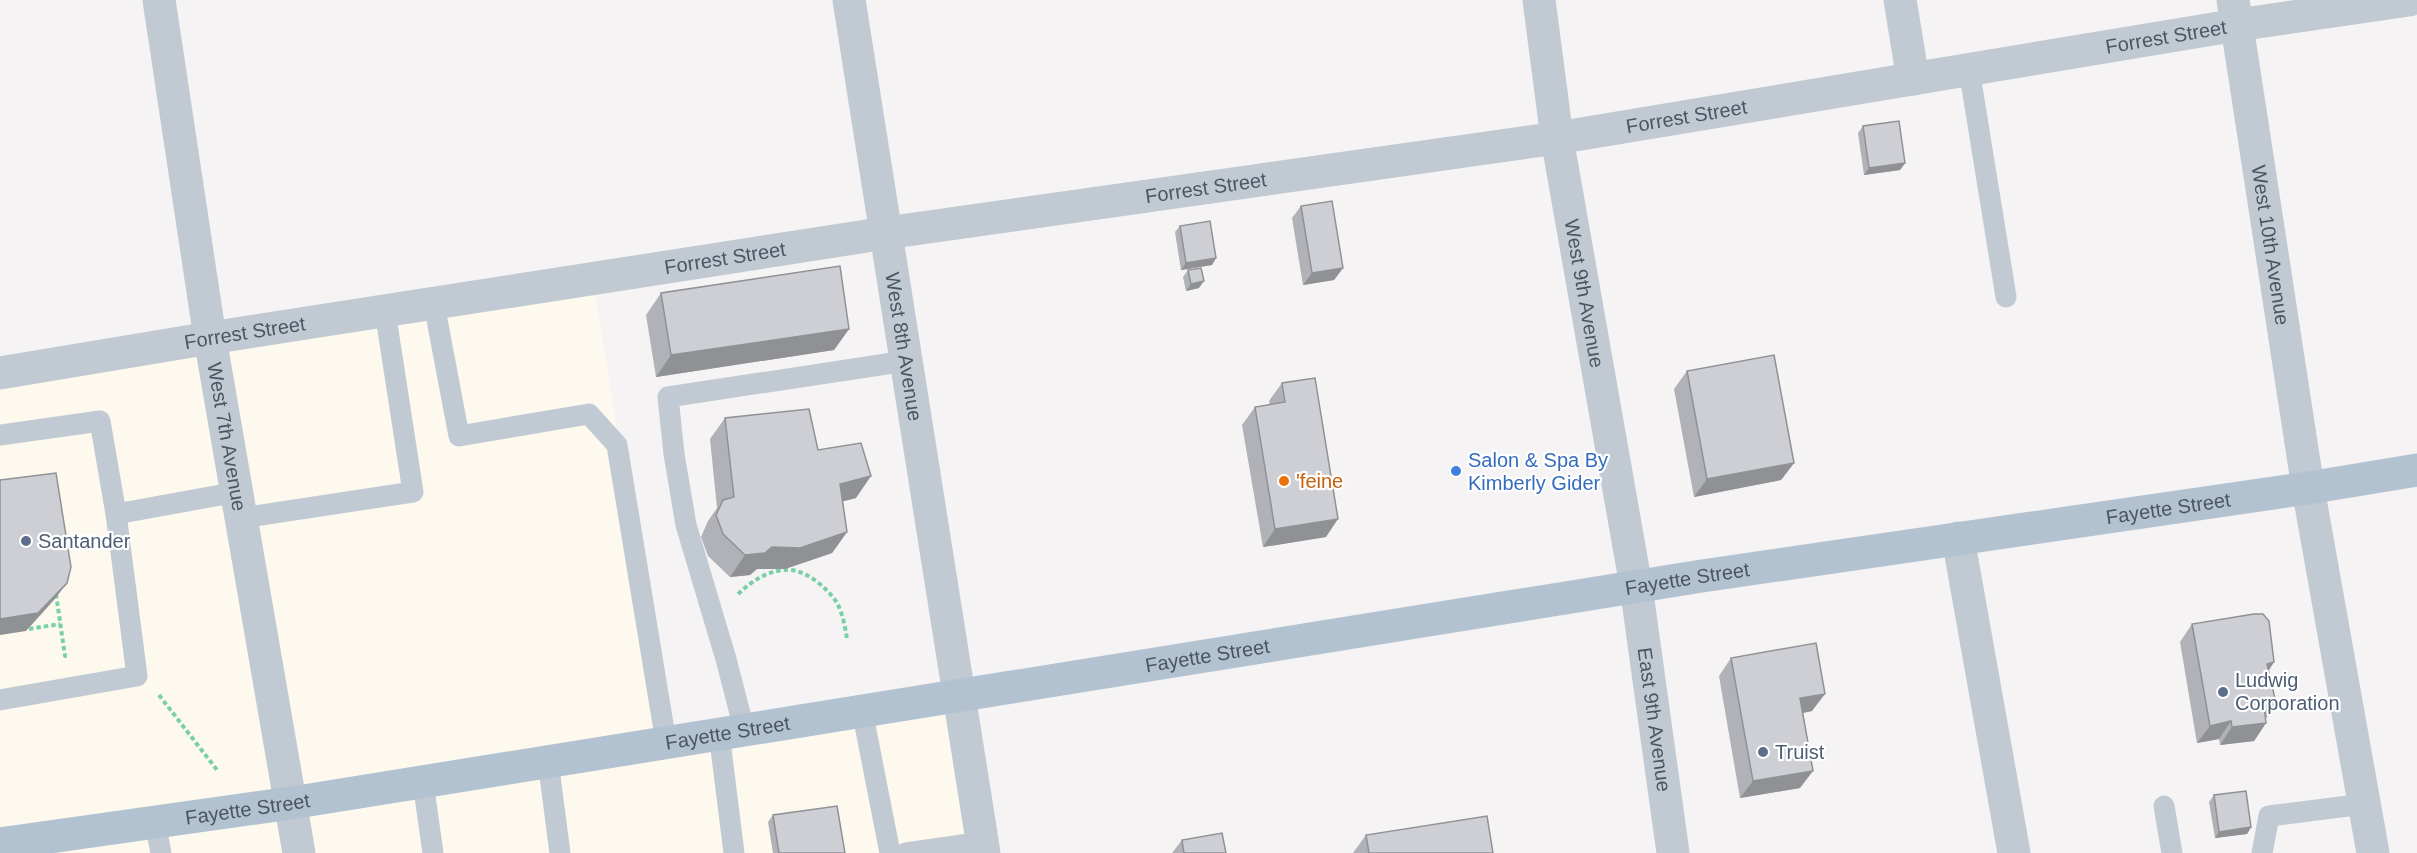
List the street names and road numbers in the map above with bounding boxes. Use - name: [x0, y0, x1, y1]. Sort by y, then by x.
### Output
- street label: Forrest Street: [2104, 16, 2229, 58]
- street label: Forrest Street: [1624, 96, 1749, 137]
- street label: West 10th Avenue: [2248, 164, 2294, 327]
- street label: Forrest Street: [1144, 168, 1268, 207]
- street label: West 9th Avenue: [1561, 217, 1608, 369]
- street label: Forrest Street: [663, 238, 787, 278]
- street label: West 8th Avenue: [881, 271, 926, 423]
- street label: Forrest Street: [182, 312, 307, 353]
- street label: West 7th Avenue: [203, 361, 251, 513]
- street label: Fayette Street: [2104, 488, 2232, 528]
- street label: Fayette Street: [1623, 558, 1751, 599]
- street label: Fayette Street: [1144, 635, 1272, 676]
- street label: East 9th Avenue: [1634, 646, 1675, 793]
- street label: Fayette Street: [664, 712, 792, 754]
- street label: Fayette Street: [184, 789, 312, 829]

